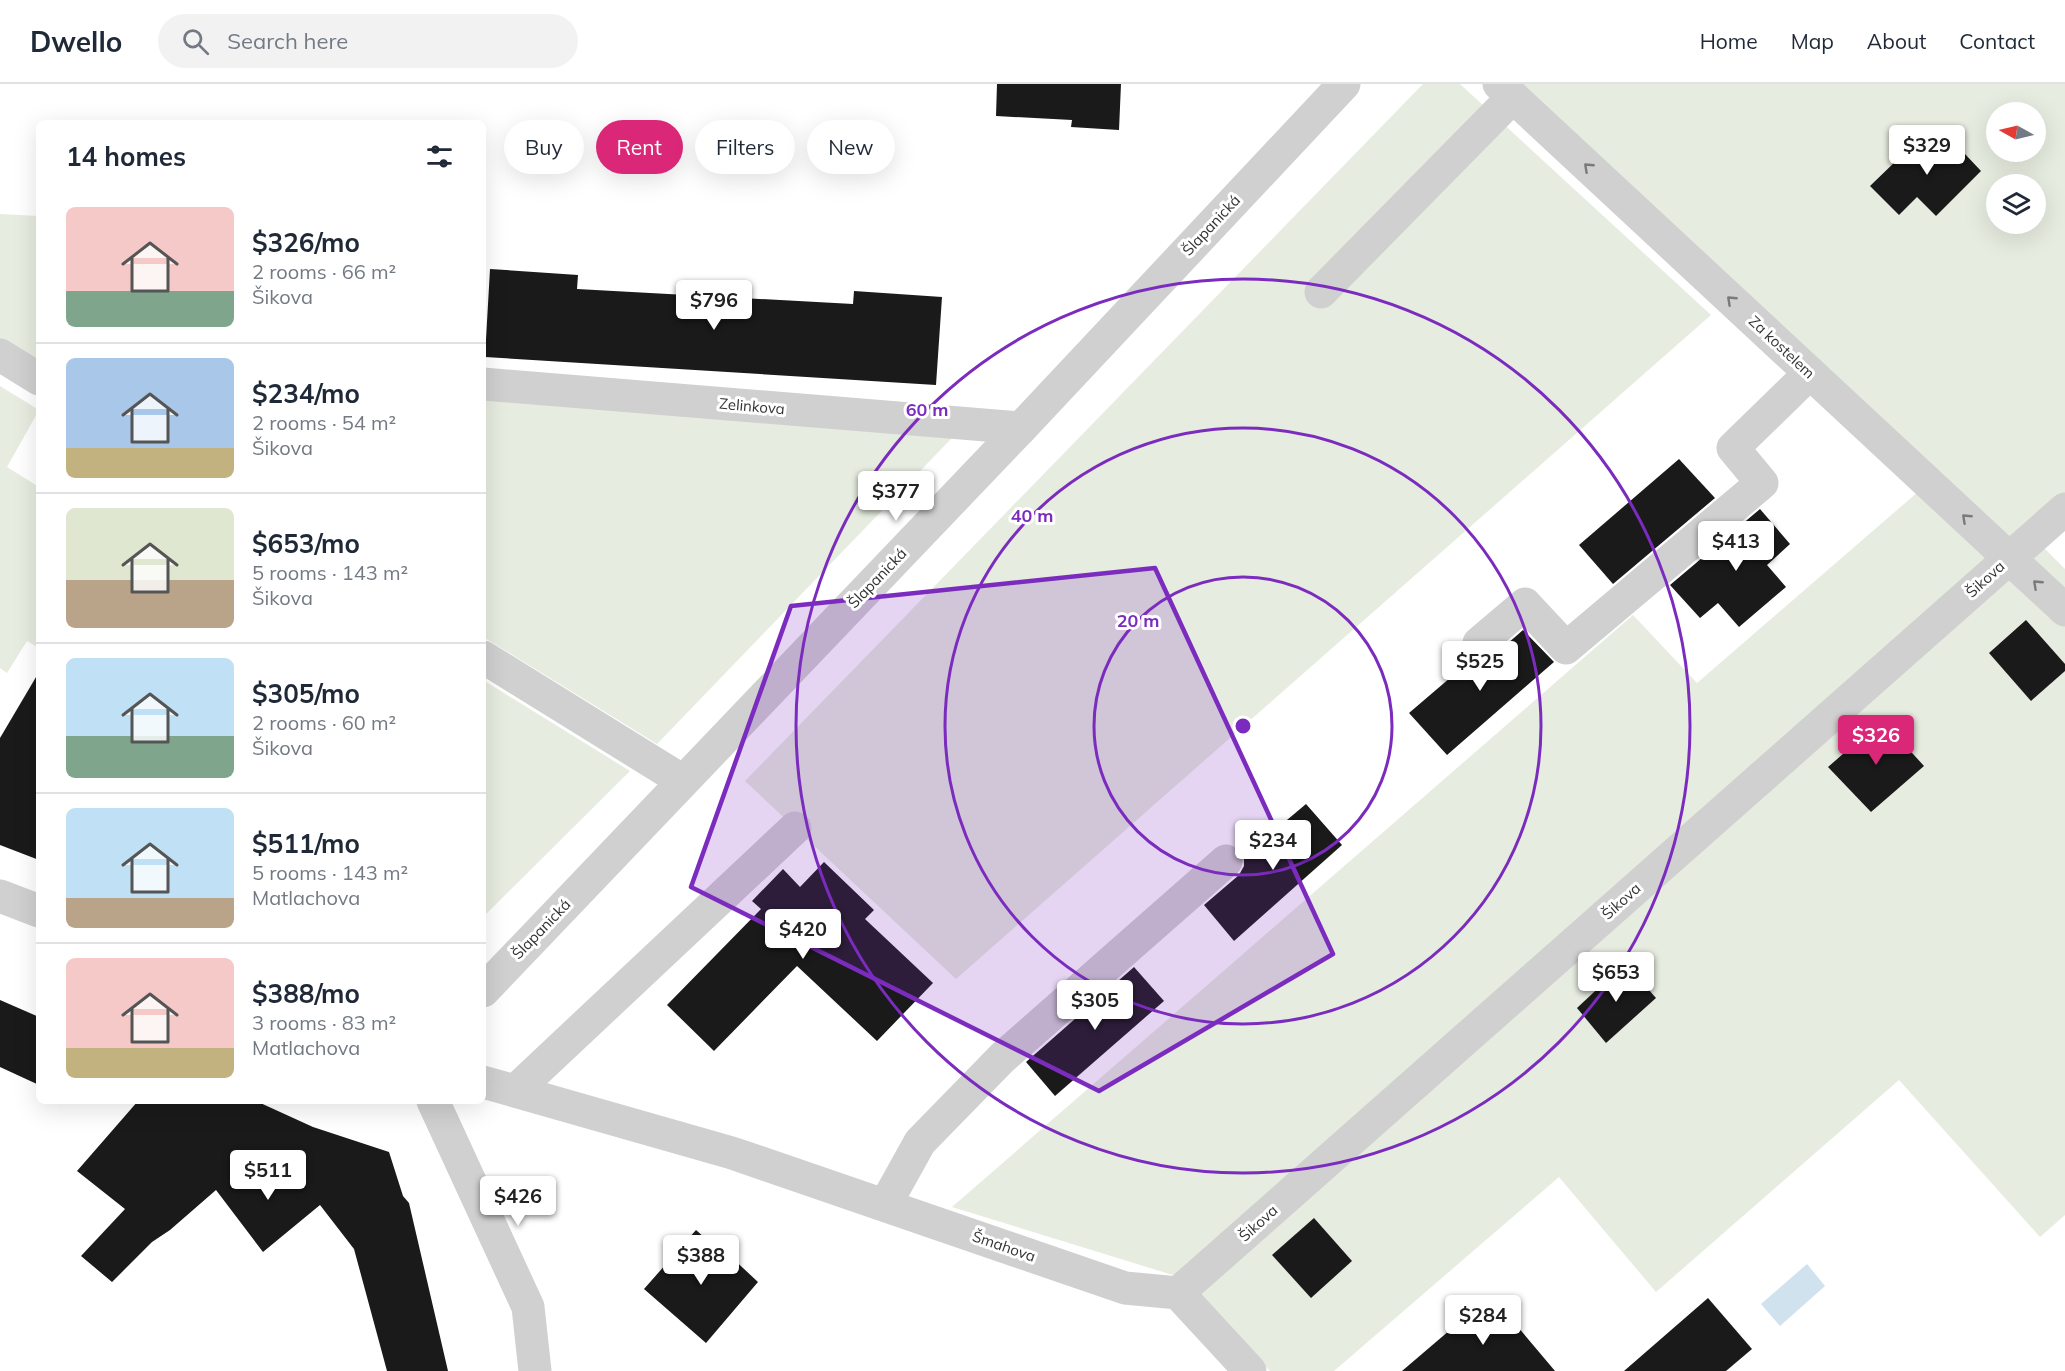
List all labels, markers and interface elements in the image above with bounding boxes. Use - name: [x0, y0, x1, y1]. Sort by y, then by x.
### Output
- search box: [158, 14, 578, 68]
- text: Dwello: [30, 24, 122, 59]
- icon: search: [179, 25, 212, 58]
- text: Search here: [227, 27, 348, 55]
- text: Home: [1700, 28, 1758, 54]
- text: Map: [1791, 28, 1834, 54]
- text: About: [1867, 28, 1926, 54]
- text: Contact: [1959, 28, 2035, 54]
- north arrow: [1986, 102, 2046, 162]
- map controls: [1986, 102, 2046, 234]
- chip: Buy: [504, 120, 584, 174]
- chip: Rent: [596, 120, 683, 174]
- chip: Filters: [695, 120, 795, 174]
- chip: New: [807, 120, 895, 174]
- pin: $329: [1891, 125, 1963, 176]
- text: $329: [1903, 132, 1951, 157]
- text: 14 homes: [66, 140, 186, 173]
- icon: filters: [423, 140, 456, 173]
- one-way arrow: [1584, 163, 1595, 174]
- button: layers: [1986, 174, 2046, 234]
- street label: Šlapanická: [1178, 191, 1244, 259]
- text: $326/mo: [252, 226, 360, 259]
- icon: home: [114, 231, 186, 303]
- text: 2 rooms · 66 m²: [252, 259, 396, 284]
- pin: $796: [678, 280, 750, 331]
- text: Šikova: [252, 284, 313, 309]
- text: $796: [690, 287, 738, 312]
- one-way arrow: [1727, 296, 1738, 307]
- street label: Za kostelem: [1745, 312, 1819, 382]
- text: $234/mo: [252, 377, 360, 410]
- icon: home: [114, 382, 186, 454]
- street label: Zelinkova: [718, 394, 786, 418]
- text: 60 m: [906, 398, 948, 421]
- text: 2 rooms · 54 m²: [252, 410, 396, 435]
- text: Šikova: [252, 435, 313, 460]
- pin: $377: [860, 471, 932, 522]
- text: $377: [872, 478, 920, 503]
- text: 40 m: [1011, 504, 1053, 527]
- one-way arrow: [1962, 514, 1973, 525]
- pin: $413: [1700, 521, 1772, 572]
- text: $653/mo: [252, 527, 360, 560]
- text: $413: [1712, 528, 1760, 553]
- icon: home: [114, 532, 186, 604]
- street label: Šlapanická: [844, 544, 910, 612]
- street label: Šikova: [1962, 557, 2008, 601]
- text: 5 rooms · 143 m²: [252, 560, 408, 585]
- one-way arrow: [2033, 580, 2044, 591]
- text: Šikova: [252, 585, 313, 610]
- text: 20 m: [1117, 609, 1159, 632]
- pin: $525: [1444, 641, 1516, 692]
- text: $525: [1456, 648, 1504, 673]
- text: $305/mo: [252, 677, 360, 710]
- icon: home: [114, 682, 186, 754]
- text: 2 rooms · 60 m²: [252, 710, 396, 735]
- pin: $326: [1840, 715, 1912, 766]
- centre of rings: [1233, 716, 1253, 736]
- text: $326: [1852, 722, 1900, 747]
- text: Šikova: [252, 735, 313, 760]
- pin: $234: [1237, 820, 1309, 871]
- text: $511/mo: [252, 827, 360, 860]
- text: $234: [1249, 827, 1297, 852]
- icon: home: [114, 832, 186, 904]
- text: 5 rooms · 143 m²: [252, 860, 408, 885]
- street label: Šikova: [1598, 879, 1644, 923]
- text: Matlachova: [252, 885, 360, 910]
- street label: Šlapanická: [508, 895, 574, 963]
- pin: $420: [767, 909, 839, 960]
- text: $420: [779, 916, 827, 941]
- pin: $653: [1580, 952, 1652, 1003]
- text: $653: [1592, 959, 1640, 984]
- text: $388/mo: [252, 977, 360, 1010]
- pin: $305: [1059, 980, 1131, 1031]
- icon: home: [114, 982, 186, 1054]
- text: $305: [1071, 987, 1119, 1012]
- text: 3 rooms · 83 m²: [252, 1010, 396, 1035]
- text: Matlachova: [252, 1035, 360, 1060]
- pin: $511: [232, 1150, 304, 1201]
- text: $511: [244, 1157, 292, 1182]
- pin: $426: [482, 1176, 554, 1227]
- text: $426: [494, 1183, 542, 1208]
- street label: Šikova: [1235, 1201, 1281, 1245]
- street label: Šmahova: [970, 1226, 1038, 1266]
- pin: $388: [665, 1235, 737, 1286]
- text: $388: [677, 1242, 725, 1267]
- pin: $284: [1447, 1295, 1519, 1346]
- text: $284: [1459, 1302, 1507, 1327]

